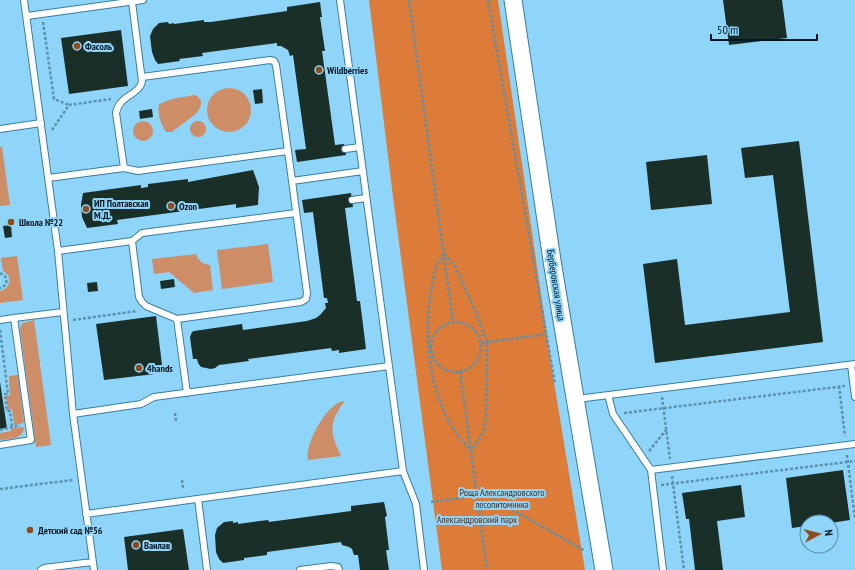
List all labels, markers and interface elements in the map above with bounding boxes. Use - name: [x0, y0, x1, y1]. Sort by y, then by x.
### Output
- scale bar: [711, 16, 817, 42]
- text: 50 m: [717, 22, 738, 37]
- place label: Фасоль: [85, 40, 112, 53]
- marker: Фасоль: [72, 41, 82, 51]
- place label: Wildberries: [326, 64, 368, 77]
- marker: Wildberries: [314, 65, 324, 75]
- place label: ИП Полтавская М.Д.: [94, 197, 148, 222]
- place label: Ozon: [179, 200, 198, 213]
- marker: Ozon: [166, 201, 176, 211]
- marker: ИП Полтавская М.Д.: [81, 204, 91, 214]
- place label: Школа №22: [19, 216, 63, 229]
- marker: Школа №22: [6, 217, 16, 227]
- street label: Берберовская улица: [544, 248, 568, 322]
- place label: 4hands: [147, 362, 173, 375]
- marker: 4hands: [134, 363, 144, 373]
- park label: Роща Александровского лесопитомника: [460, 486, 544, 511]
- park label: Александровский парк: [437, 513, 517, 526]
- north arrow: [799, 514, 839, 554]
- place label: Детский сад №56: [38, 524, 103, 537]
- marker: Детский сад №56: [25, 525, 35, 535]
- text: N: [822, 529, 836, 537]
- place label: Ванлав: [144, 539, 170, 552]
- marker: Ванлав: [131, 540, 141, 550]

